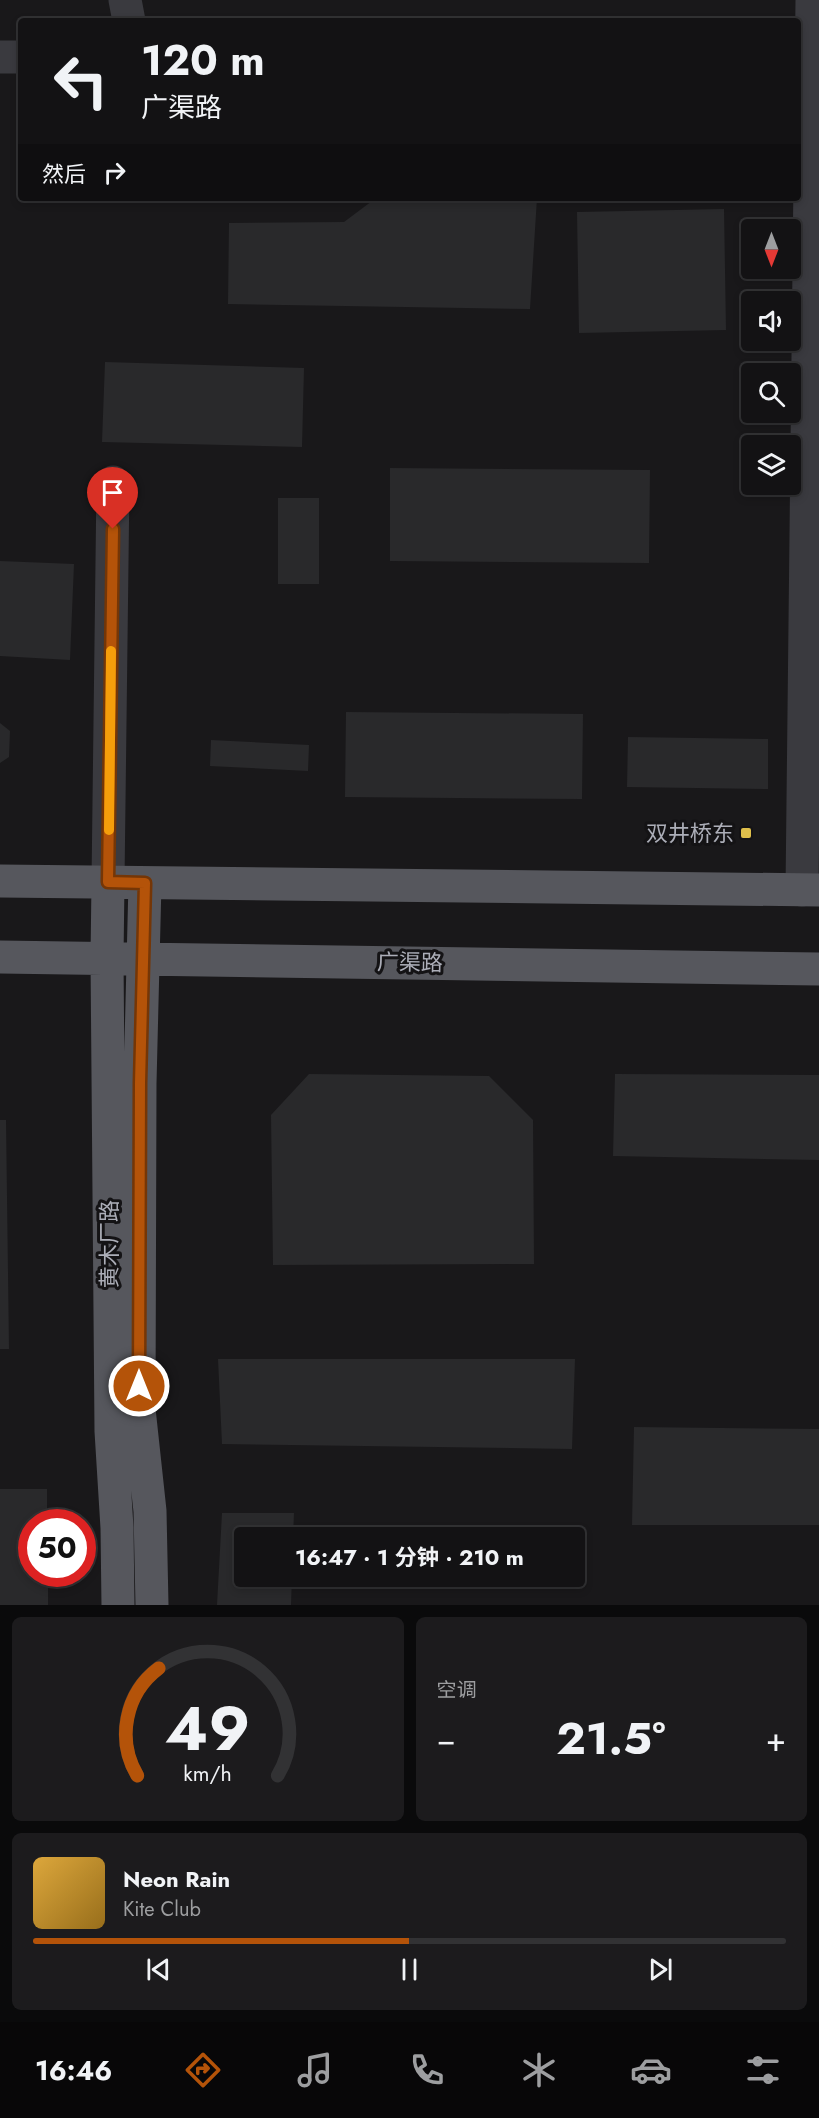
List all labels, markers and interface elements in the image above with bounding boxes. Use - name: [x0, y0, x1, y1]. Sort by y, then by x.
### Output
- text: 120 m: [141, 30, 265, 91]
- icon: left: [42, 42, 120, 120]
- text: 广渠路: [141, 88, 222, 127]
- icon: right: [98, 156, 131, 189]
- text: 然后: [42, 158, 86, 190]
- north arrow: [741, 219, 801, 279]
- map controls: [741, 219, 801, 495]
- button: sound: [741, 291, 801, 351]
- button: search: [741, 363, 801, 423]
- button: layers: [741, 435, 801, 495]
- pin: [87, 467, 138, 529]
- icon: arrive: [96, 476, 129, 509]
- place label: 双井桥东: [646, 817, 734, 849]
- marker: 双井桥东: [739, 826, 753, 840]
- street label: 广渠路: [377, 945, 443, 979]
- street label: 黄木厂路: [93, 1200, 125, 1288]
- position arrow: [107, 1354, 171, 1418]
- speed limit sign: 50: [18, 1509, 96, 1587]
- text: 16:47 · 1 分钟 · 210 m: [295, 1541, 524, 1573]
- text: 空调: [437, 1676, 477, 1705]
- text: 49: [165, 1683, 250, 1773]
- text: 21.5°: [556, 1706, 666, 1771]
- text: −: [437, 1716, 456, 1763]
- text: +: [766, 1716, 786, 1763]
- text: km/h: [184, 1758, 232, 1789]
- text: Neon Rain: [123, 1863, 230, 1895]
- text: Kite Club: [123, 1895, 201, 1924]
- icon: previous: [142, 1953, 175, 1986]
- icon: pause: [393, 1953, 426, 1986]
- icon: next: [644, 1953, 677, 1986]
- icon: directions: [182, 2049, 224, 2091]
- icon: music: [294, 2049, 336, 2091]
- icon: phone: [406, 2049, 448, 2091]
- icon: climate: [518, 2049, 560, 2091]
- icon: car: [630, 2049, 672, 2091]
- icon: filters: [742, 2049, 784, 2091]
- text: 16:46: [35, 2051, 112, 2090]

